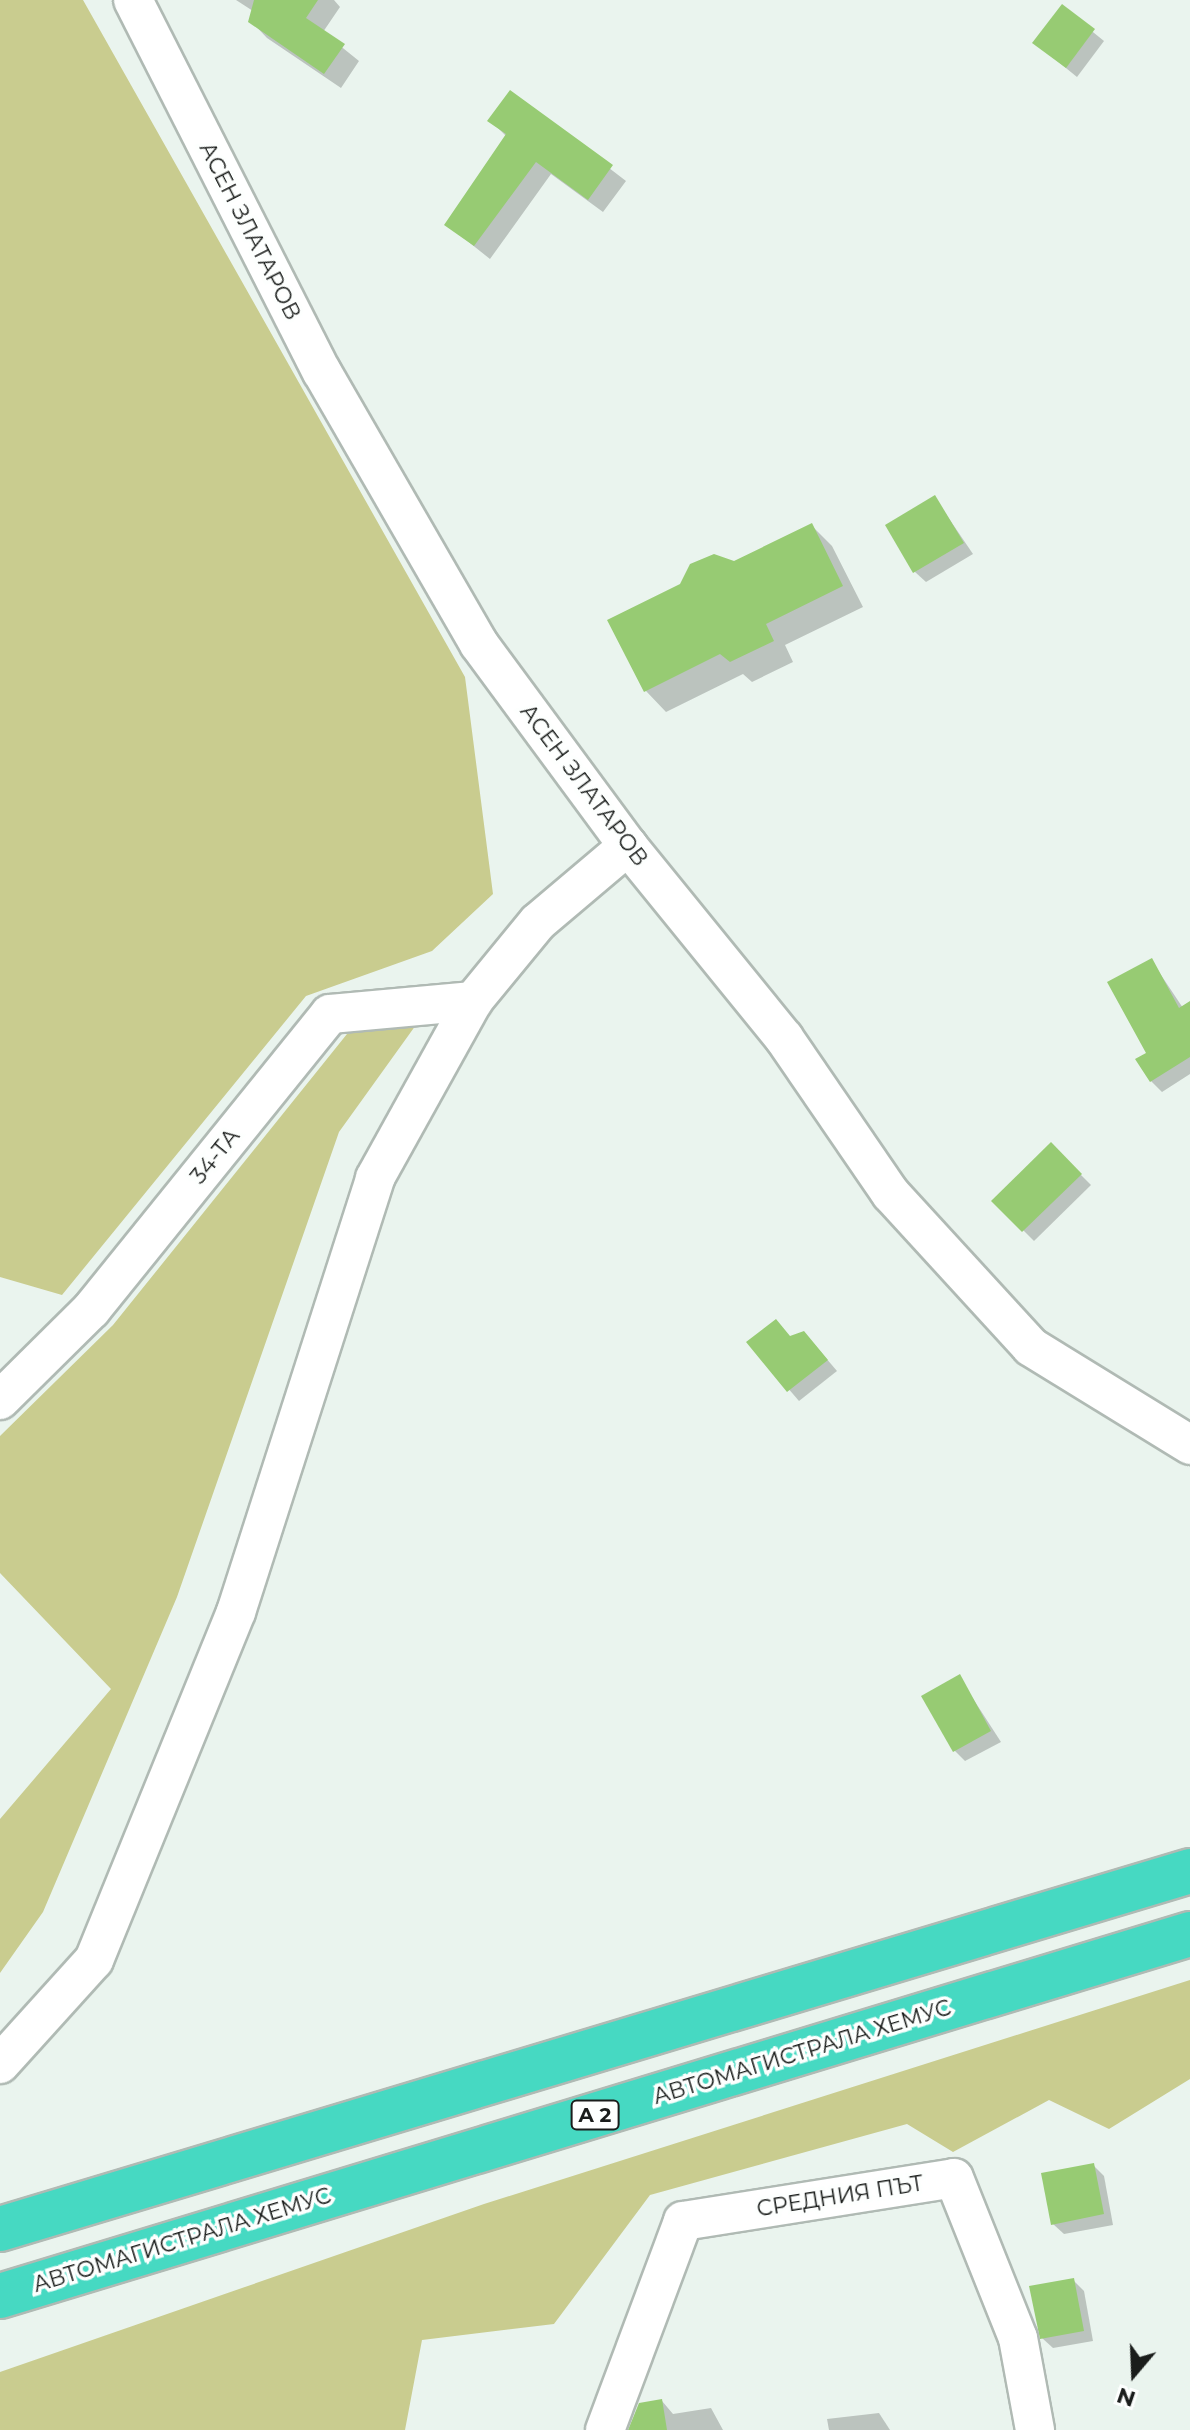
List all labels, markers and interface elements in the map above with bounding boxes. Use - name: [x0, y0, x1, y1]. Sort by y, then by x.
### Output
- street label: АСЕН ЗЛАТАРОВ: [194, 138, 306, 324]
- street label: АСЕН ЗЛАТАРОВ: [515, 699, 653, 871]
- street label: 34-ТА: [185, 1123, 245, 1189]
- street label: АВТОМАГИСТРАЛА ХЕМУС: [650, 1994, 954, 2110]
- road number: A 2: [569, 2099, 621, 2131]
- street label: СРЕДНИЯ ПЪТ: [755, 2170, 925, 2222]
- street label: АВТОМАГИСТРАЛА ХЕМУС: [30, 2182, 334, 2298]
- north arrow: [1094, 2334, 1174, 2414]
- text: N: [1113, 2382, 1139, 2413]

